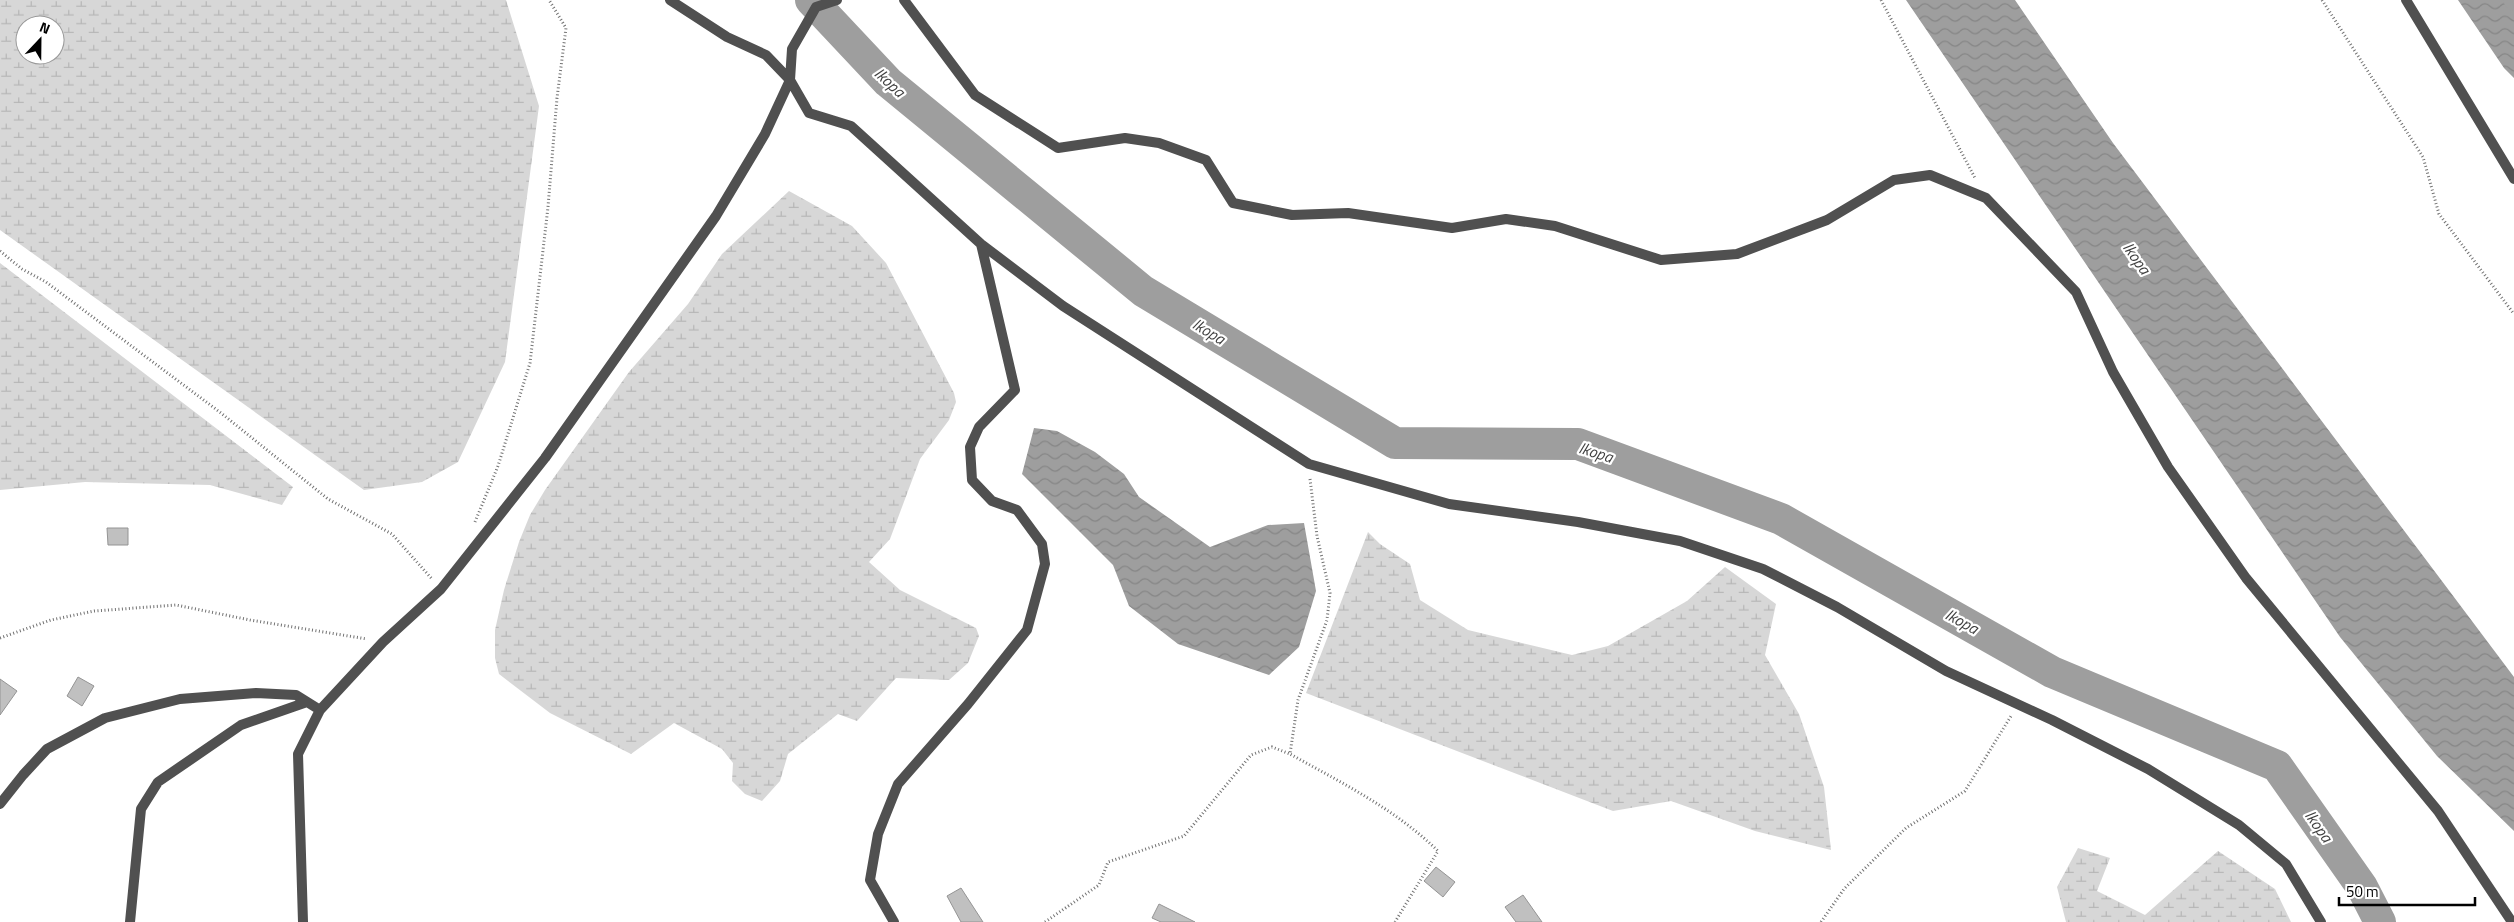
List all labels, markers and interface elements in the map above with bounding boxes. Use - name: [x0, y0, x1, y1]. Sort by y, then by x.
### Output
- north arrow: [15, 15, 65, 65]
- text: N: [37, 16, 53, 39]
- water label: Ikopa: [869, 61, 912, 103]
- water label: Ikopa: [2117, 237, 2157, 280]
- water label: Ikopa: [1188, 312, 1231, 351]
- water label: Ikopa: [1576, 435, 1617, 469]
- water label: Ikopa: [1941, 602, 1984, 640]
- water label: Ikopa: [2299, 805, 2339, 848]
- scale bar: [2339, 874, 2475, 906]
- text: 50 m: [2346, 880, 2379, 903]

